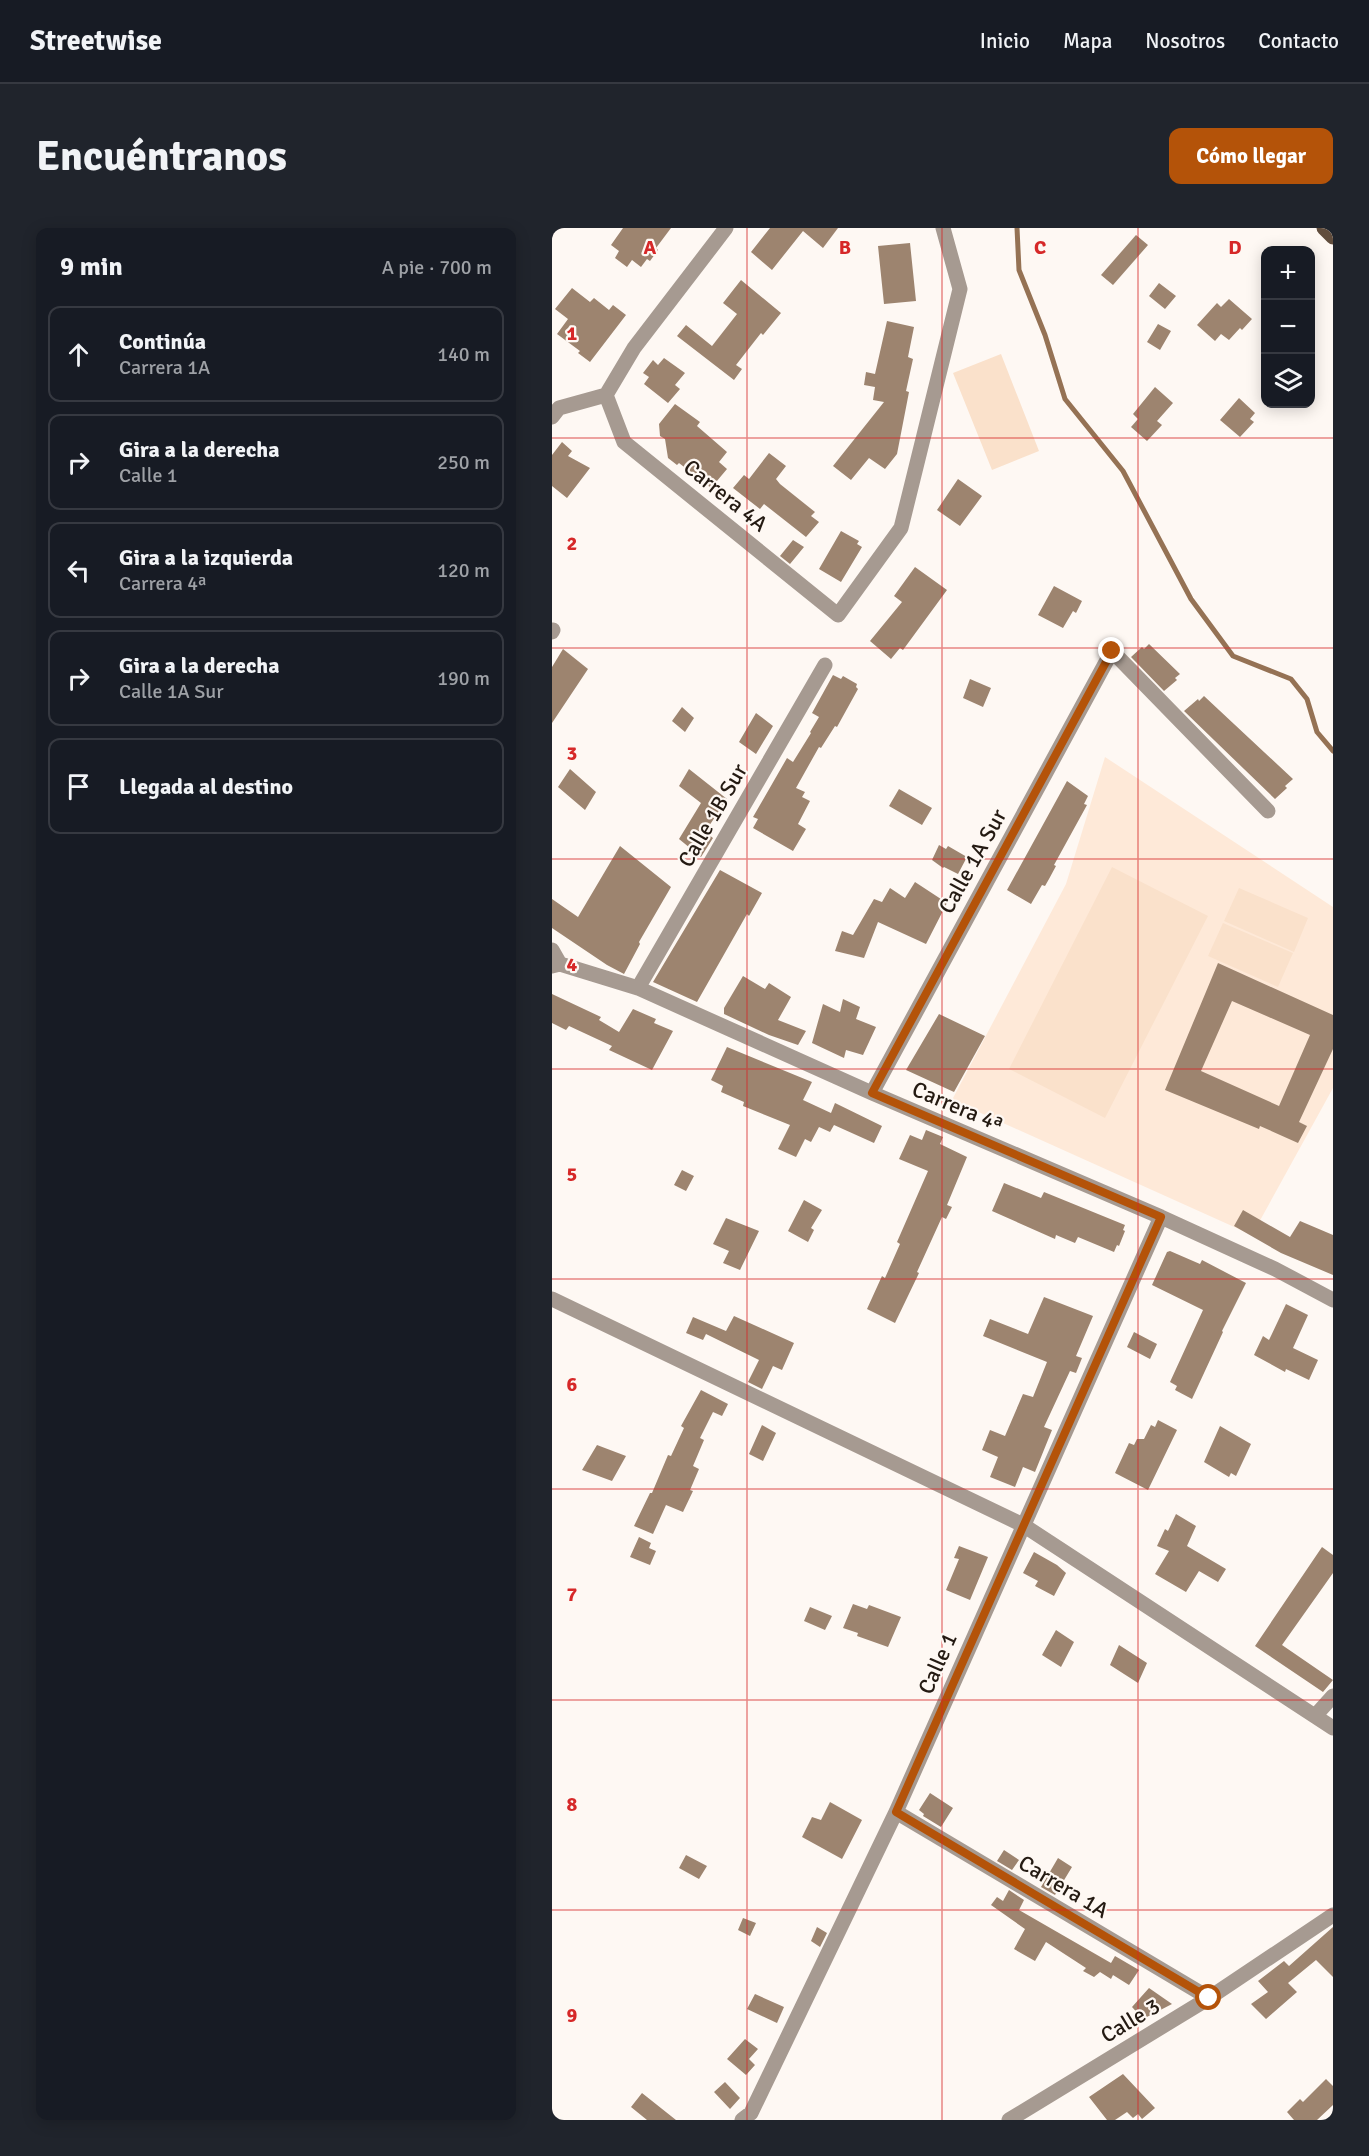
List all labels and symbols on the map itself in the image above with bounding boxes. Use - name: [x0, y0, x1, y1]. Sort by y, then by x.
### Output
- text: A: [644, 235, 657, 260]
- text: B: [839, 235, 851, 260]
- text: C: [1034, 235, 1046, 260]
- text: D: [1228, 235, 1242, 260]
- text: 1: [567, 321, 578, 346]
- street label: Carrera 4A: [678, 453, 774, 538]
- text: 2: [567, 531, 577, 556]
- route end: [1098, 637, 1124, 663]
- text: 3: [567, 741, 577, 766]
- street label: Calle 1B Sur: [672, 759, 753, 872]
- street label: Calle 1A Sur: [933, 804, 1012, 918]
- text: 4: [567, 952, 578, 977]
- street label: Carrera 4ª: [908, 1075, 1007, 1138]
- text: 5: [567, 1162, 577, 1187]
- text: 6: [567, 1372, 578, 1397]
- text: 7: [567, 1582, 578, 1607]
- street label: Calle 1: [912, 1628, 963, 1698]
- text: 8: [567, 1792, 578, 1817]
- street label: Carrera 1A: [1014, 1849, 1114, 1924]
- route start: [1195, 1984, 1221, 2010]
- street label: Calle 3: [1096, 1992, 1165, 2049]
- text: 9: [567, 2003, 578, 2028]

